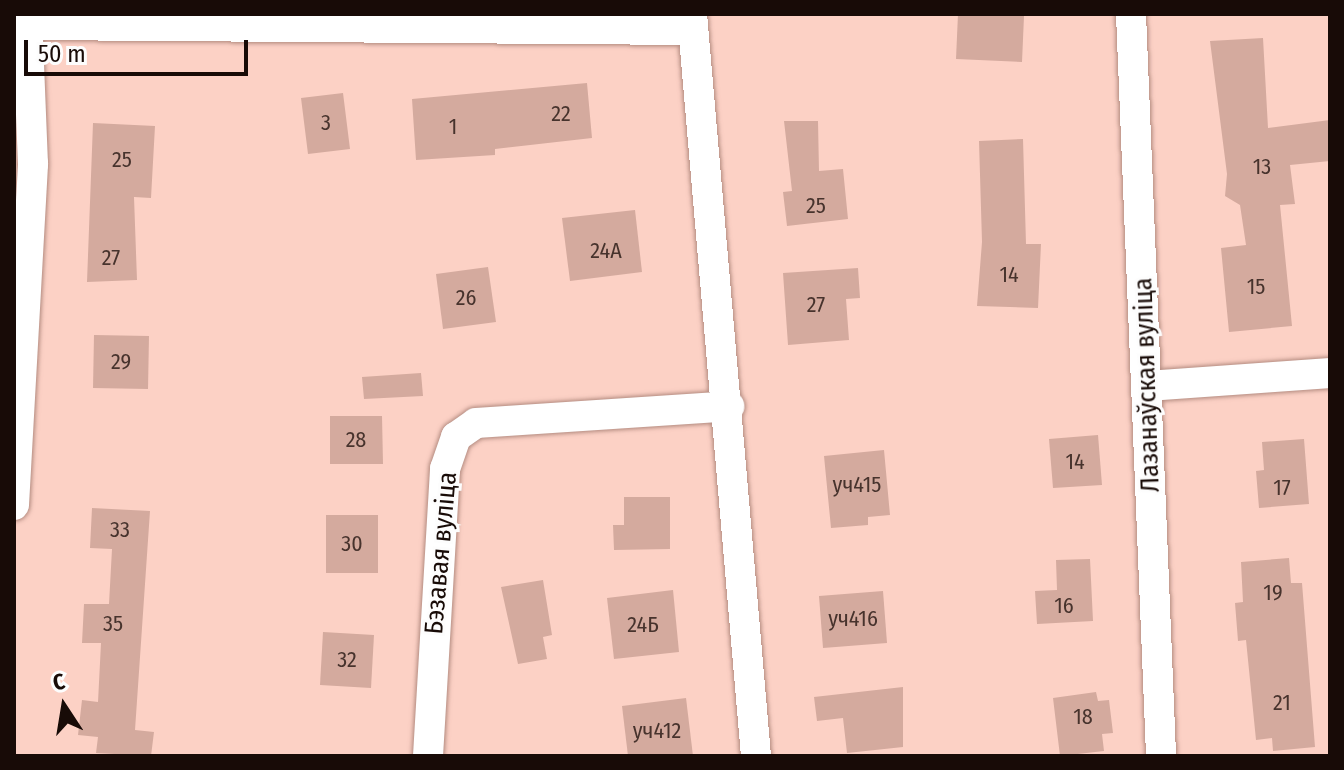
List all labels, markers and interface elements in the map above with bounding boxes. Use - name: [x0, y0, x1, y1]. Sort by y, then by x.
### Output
- scale bar: [28, 24, 252, 74]
- text: 50 m: [38, 40, 86, 68]
- house number: 22: [551, 101, 571, 127]
- house number: 3: [321, 110, 331, 136]
- house number: 1: [449, 114, 457, 140]
- house number: 25: [112, 147, 132, 173]
- house number: 13: [1253, 154, 1271, 180]
- house number: 25: [806, 193, 826, 219]
- house number: 24А: [590, 238, 622, 264]
- house number: 27: [102, 245, 120, 271]
- house number: 14: [999, 262, 1019, 288]
- house number: 15: [1247, 274, 1265, 300]
- street label: Лазанаўская вуліца: [1128, 277, 1166, 493]
- house number: 26: [456, 285, 476, 311]
- house number: 27: [807, 292, 825, 318]
- house number: 29: [111, 349, 131, 375]
- house number: 28: [346, 427, 366, 453]
- house number: 14: [1065, 449, 1085, 475]
- street label: Бэзавая вуліца: [418, 470, 464, 636]
- house number: уч415: [833, 472, 881, 498]
- house number: 17: [1273, 475, 1291, 501]
- house number: 33: [110, 517, 130, 543]
- house number: 30: [341, 531, 363, 557]
- house number: 19: [1263, 580, 1283, 606]
- house number: 16: [1054, 593, 1074, 619]
- house number: уч416: [828, 606, 878, 632]
- house number: 35: [103, 611, 123, 637]
- house number: 24Б: [627, 612, 659, 638]
- house number: 32: [337, 647, 357, 673]
- north arrow: [24, 666, 104, 746]
- text: С: [50, 668, 67, 696]
- house number: 21: [1273, 690, 1291, 716]
- house number: 18: [1073, 704, 1093, 730]
- house number: уч412: [633, 718, 681, 744]

